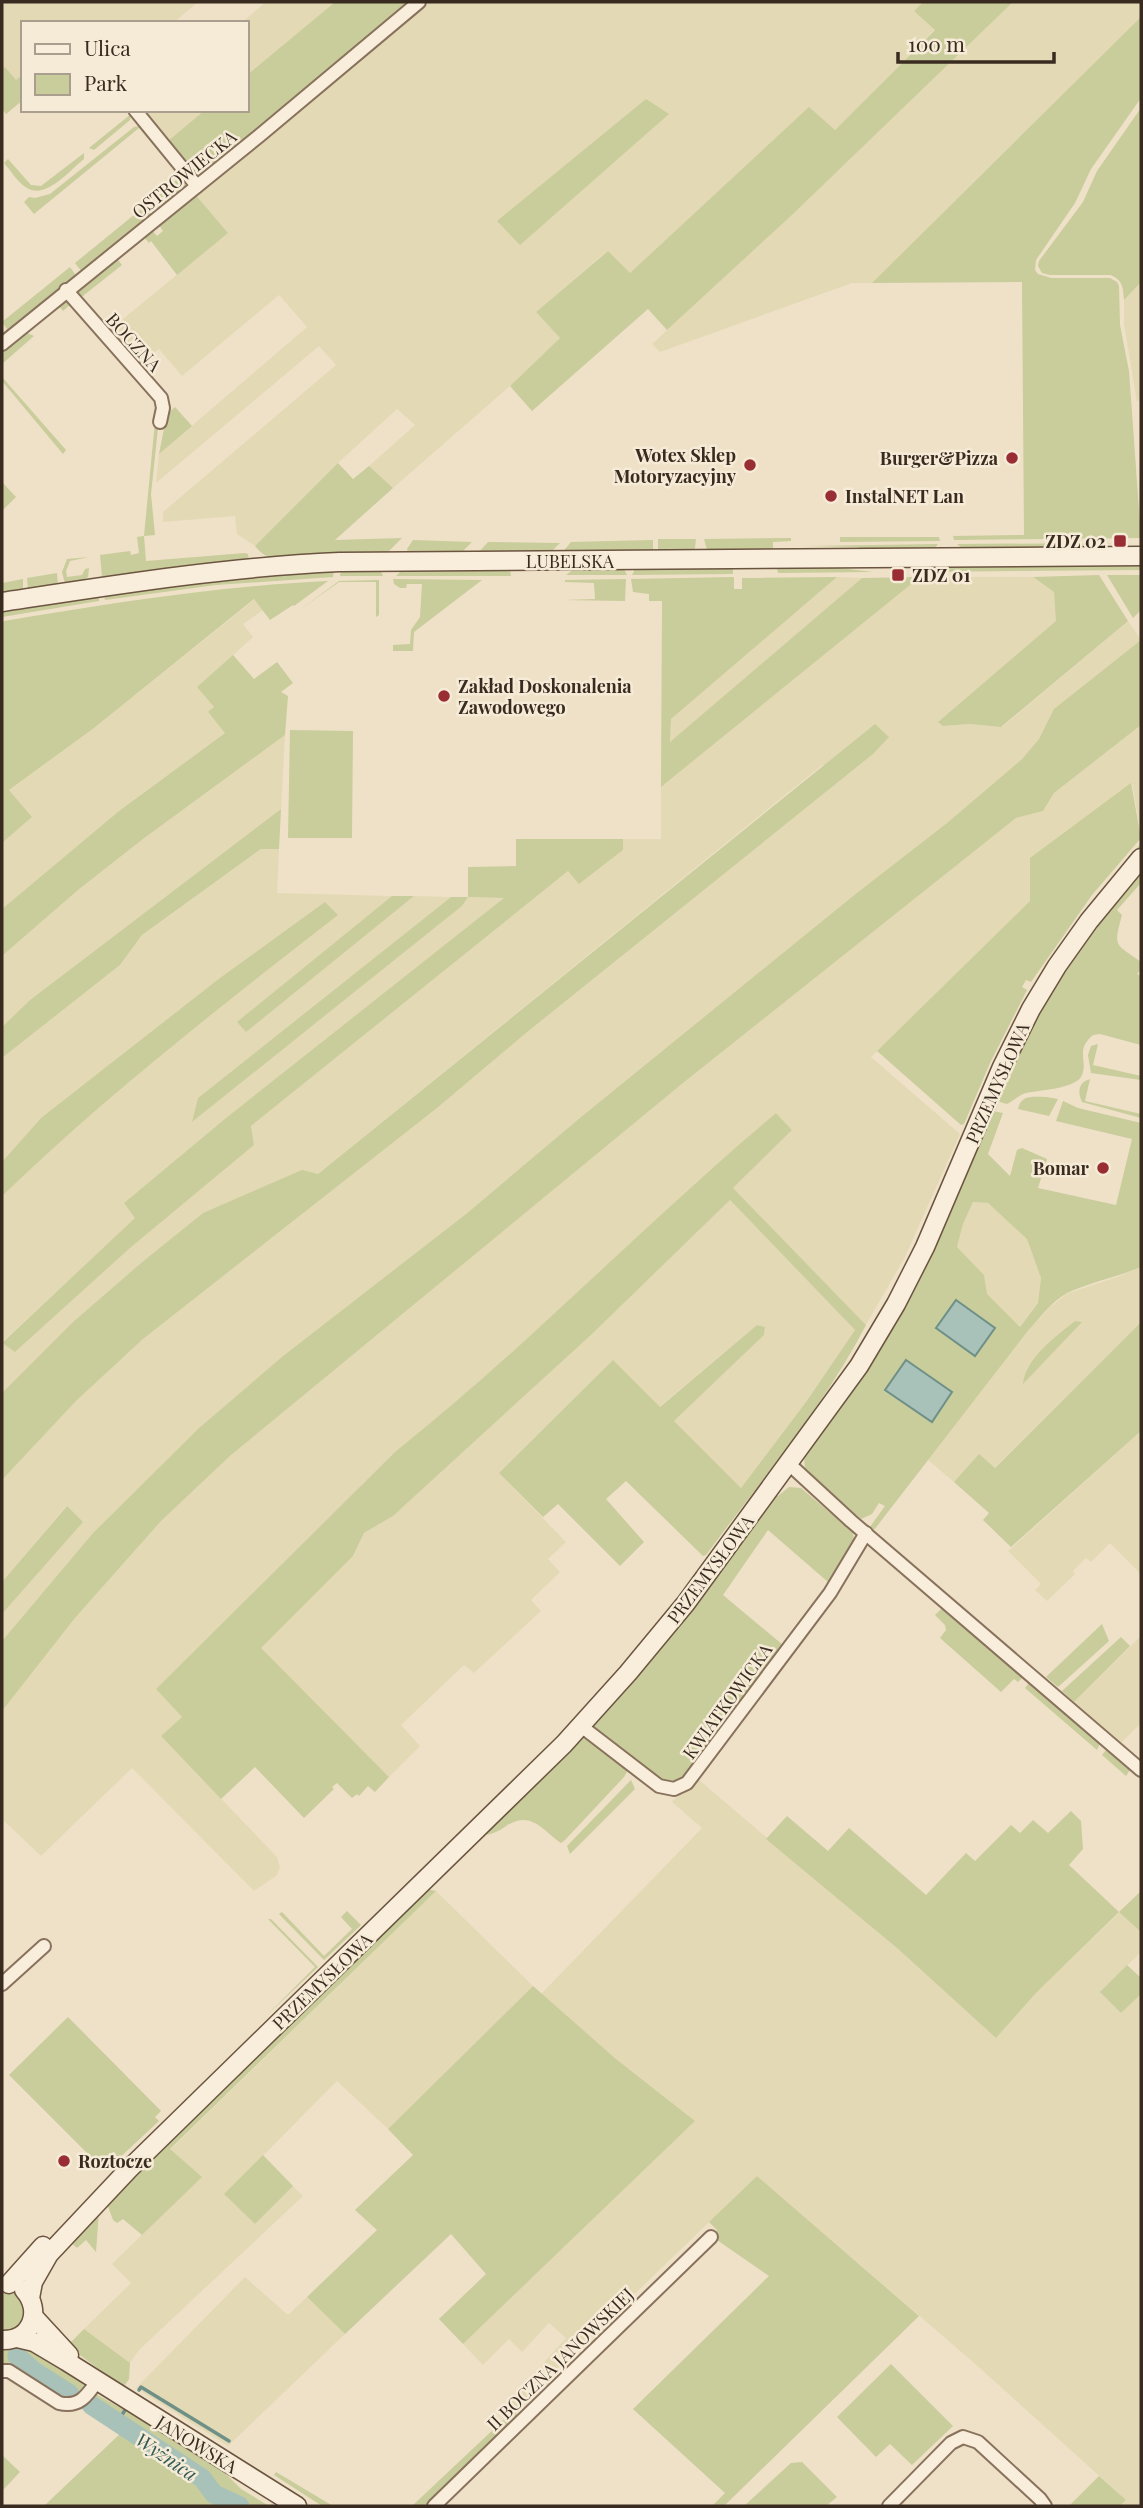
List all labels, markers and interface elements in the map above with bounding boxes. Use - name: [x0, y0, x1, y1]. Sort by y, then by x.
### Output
- legend: [21, 21, 248, 112]
- scale bar: [898, 21, 1054, 65]
- text: 100 m: [908, 29, 965, 57]
- text: Ulica: [84, 33, 131, 61]
- text: Park: [84, 68, 128, 96]
- street label: OSTROWIECKA: [127, 124, 242, 224]
- street label: BOCZNA: [101, 307, 167, 377]
- place label: Wotex Sklep Motoryzacyjny: [614, 443, 737, 488]
- place label: Burger&Pizza: [880, 446, 999, 470]
- marker: Burger&Pizza: [1004, 450, 1020, 466]
- marker: Wotex Sklep Motoryzacyjny: [742, 457, 758, 473]
- place label: InstalNET Lan: [845, 484, 964, 508]
- marker: InstalNET Lan: [823, 488, 839, 504]
- place label: ZDZ 02: [1045, 529, 1106, 553]
- marker: ZDZ 02: [1112, 533, 1128, 549]
- street label: LUBELSKA: [526, 549, 615, 573]
- place label: ZDZ 01: [912, 563, 970, 587]
- marker: ZDZ 01: [890, 567, 906, 583]
- place label: Zakład Doskonalenia Zawodowego: [458, 674, 632, 719]
- marker: Zakład Doskonalenia Zawodowego: [436, 688, 452, 704]
- street label: PRZEMYSŁOWA: [960, 1018, 1035, 1147]
- place label: Bomar: [1033, 1156, 1090, 1180]
- marker: Bomar: [1095, 1160, 1111, 1176]
- street label: PRZEMYSŁOWA: [661, 1509, 759, 1628]
- street label: KWIATKOWICKA: [677, 1638, 778, 1764]
- street label: PRZEMYSŁOWA: [267, 1927, 378, 2035]
- place label: Roztocze: [78, 2149, 152, 2173]
- marker: Roztocze: [56, 2153, 72, 2169]
- street label: II BOCZNA JANOWSKIEJ: [481, 2282, 639, 2436]
- street label: JANOWSKA: [151, 2409, 243, 2479]
- water label: Wyżnica: [131, 2426, 203, 2486]

